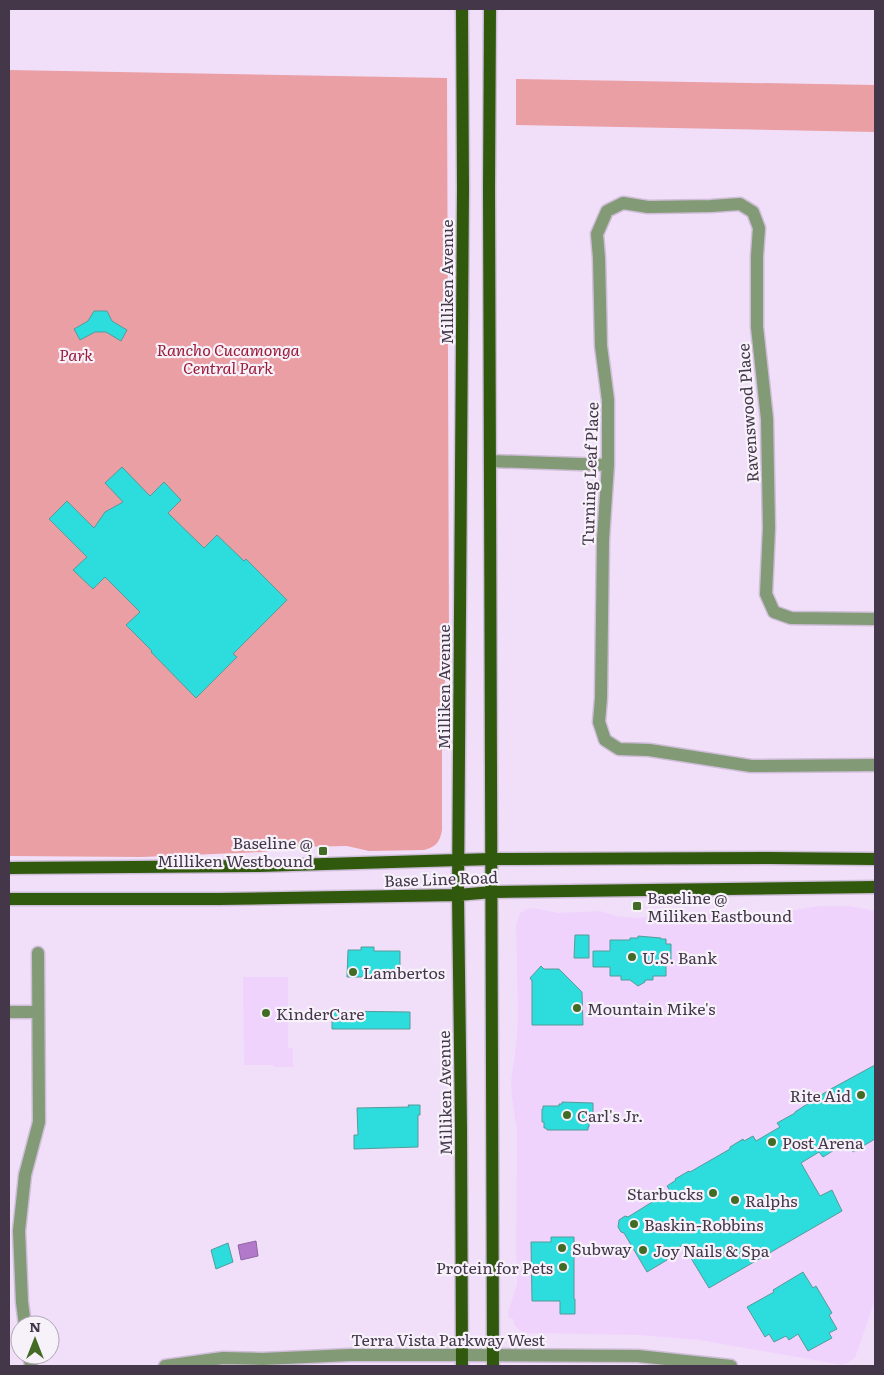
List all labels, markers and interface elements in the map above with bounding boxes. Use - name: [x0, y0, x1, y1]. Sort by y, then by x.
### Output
- street label: Milliken Avenue: [434, 220, 458, 344]
- park label: Rancho Cucamonga Central Park: [156, 337, 300, 379]
- park label: Park: [59, 342, 93, 366]
- street label: Ravenswood Place: [730, 343, 764, 483]
- street label: Turning Leaf Place: [574, 402, 604, 546]
- street label: Milliken Avenue: [431, 625, 455, 749]
- place label: Baseline @ Milliken Westbound: [157, 830, 313, 872]
- marker: Baseline @ Milliken Westbound: [317, 845, 329, 857]
- street label: Base Line Road: [384, 864, 499, 892]
- place label: Baseline @ Miliken Eastbound: [647, 885, 792, 927]
- marker: Baseline @ Miliken Eastbound: [631, 900, 643, 912]
- place label: U.S. Bank: [642, 945, 717, 969]
- marker: U.S. Bank: [626, 951, 638, 963]
- place label: Lambertos: [363, 960, 445, 984]
- marker: Lambertos: [347, 966, 359, 978]
- place label: Mountain Mike's: [587, 996, 715, 1020]
- place label: KinderCare: [276, 1001, 364, 1025]
- marker: Mountain Mike's: [571, 1002, 583, 1014]
- marker: KinderCare: [260, 1007, 272, 1019]
- street label: Milliken Avenue: [431, 1030, 457, 1156]
- place label: Rite Aid: [790, 1083, 851, 1107]
- marker: Rite Aid: [855, 1089, 867, 1101]
- place label: Carl's Jr.: [577, 1103, 643, 1127]
- marker: Carl's Jr.: [561, 1109, 573, 1121]
- place label: Post Arena: [782, 1130, 864, 1154]
- marker: Post Arena: [766, 1136, 778, 1148]
- place label: Starbucks: [627, 1181, 703, 1205]
- marker: Starbucks: [707, 1187, 719, 1199]
- place label: Ralphs: [745, 1188, 798, 1212]
- marker: Ralphs: [729, 1194, 741, 1206]
- place label: Baskin-Robbins: [644, 1212, 764, 1236]
- marker: Baskin-Robbins: [628, 1218, 640, 1230]
- place label: Subway: [572, 1236, 632, 1260]
- place label: Joy Nails & Spa: [653, 1238, 770, 1262]
- marker: Subway: [556, 1242, 568, 1254]
- marker: Joy Nails & Spa: [637, 1244, 649, 1256]
- place label: Protein for Pets: [436, 1255, 553, 1279]
- marker: Protein for Pets: [557, 1261, 569, 1273]
- north arrow: [10, 1315, 60, 1365]
- text: N: [29, 1316, 41, 1336]
- street label: Terra Vista Parkway West: [351, 1327, 546, 1351]

